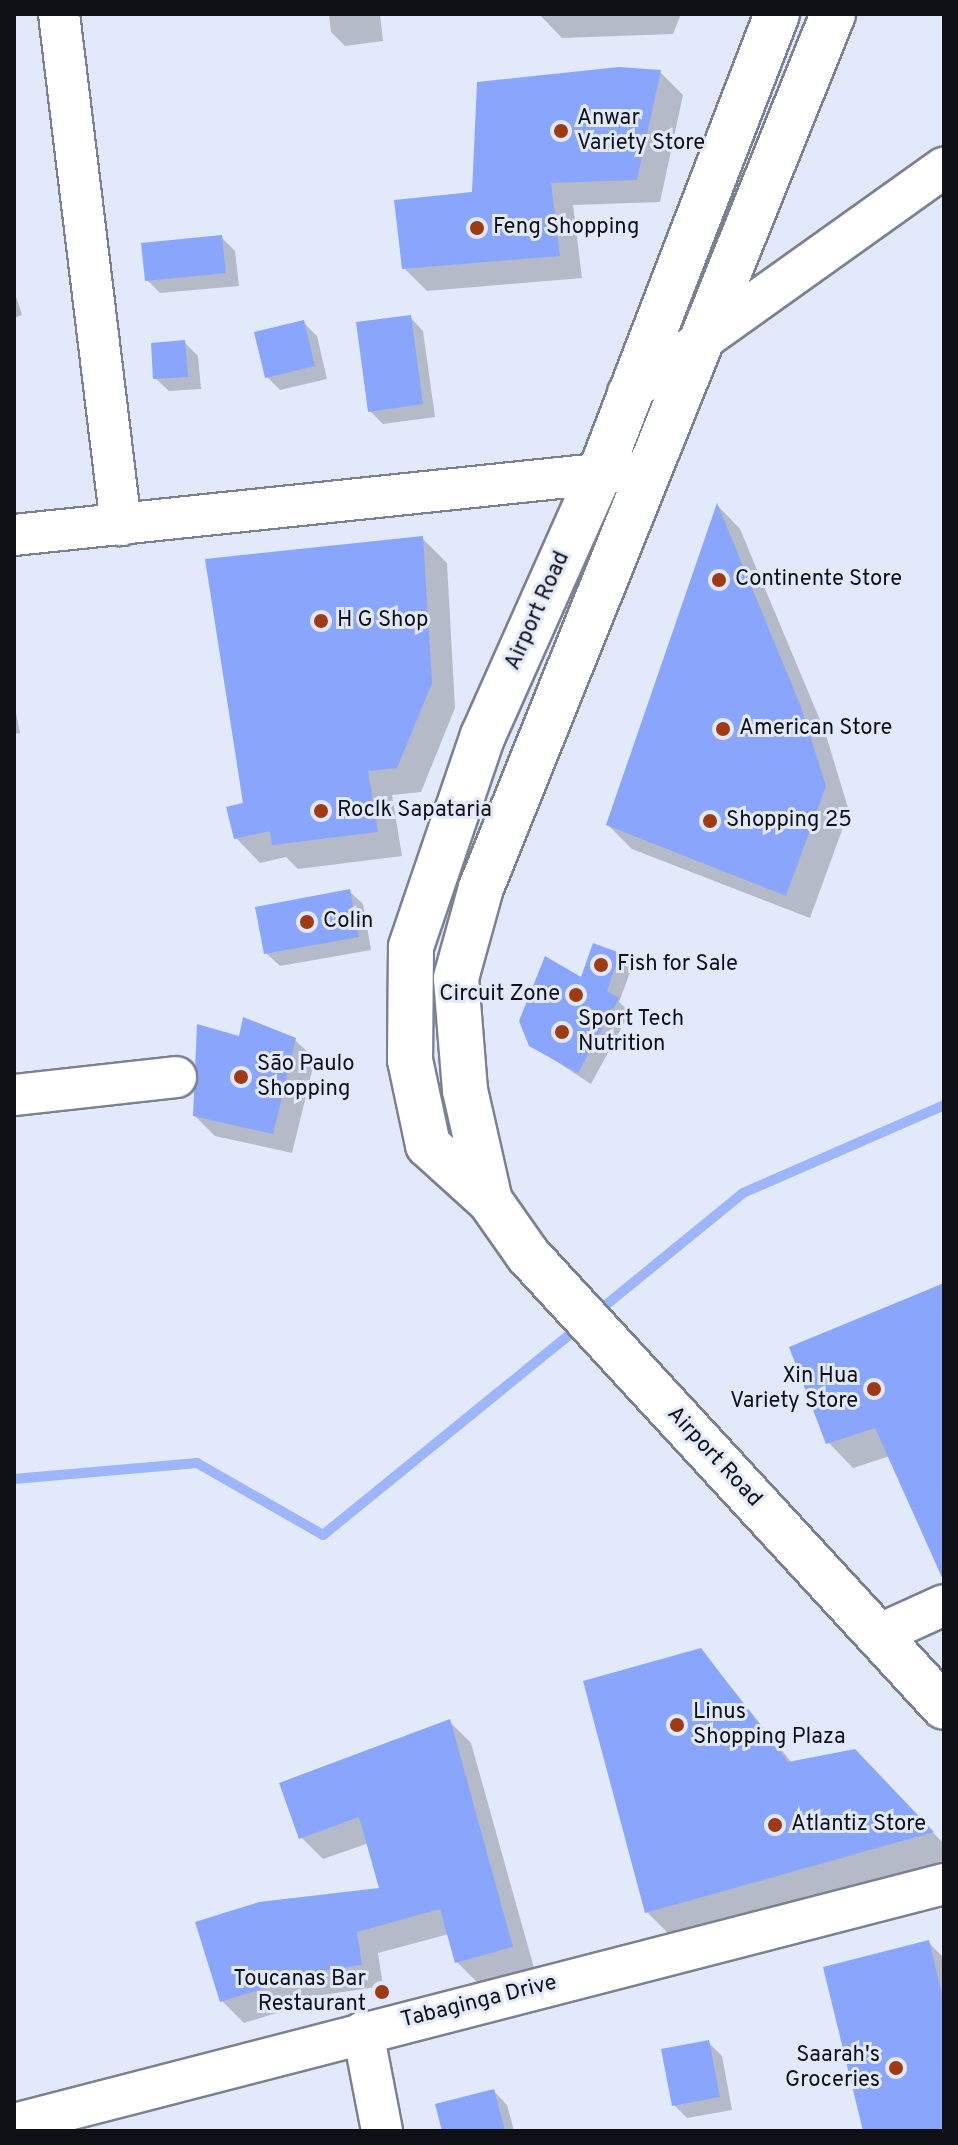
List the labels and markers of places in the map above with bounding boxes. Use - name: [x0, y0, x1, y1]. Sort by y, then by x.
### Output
- place label: Anwar Variety Store: [577, 105, 705, 156]
- marker: Anwar Variety Store: [552, 122, 570, 140]
- place label: Feng Shopping: [493, 215, 639, 241]
- marker: Feng Shopping: [468, 219, 486, 237]
- place label: Continente Store: [735, 567, 902, 593]
- marker: Continente Store: [710, 571, 728, 589]
- place label: H G Shop: [337, 608, 428, 634]
- marker: H G Shop: [312, 612, 330, 630]
- place label: American Store: [739, 716, 892, 742]
- marker: American Store: [714, 720, 732, 738]
- place label: Roclk Sapataria: [337, 798, 492, 824]
- marker: Roclk Sapataria: [312, 802, 330, 820]
- place label: Shopping 25: [726, 808, 852, 834]
- marker: Shopping 25: [701, 812, 719, 830]
- place label: Colin: [323, 909, 373, 935]
- marker: Colin: [298, 913, 316, 931]
- place label: Fish for Sale: [617, 952, 738, 978]
- marker: Fish for Sale: [592, 956, 610, 974]
- place label: Circuit Zone: [439, 982, 560, 1008]
- marker: Circuit Zone: [567, 986, 585, 1004]
- place label: Sport Tech Nutrition: [578, 1006, 685, 1058]
- marker: Sport Tech Nutrition: [553, 1023, 571, 1041]
- place label: São Paulo Shopping: [257, 1051, 355, 1102]
- marker: São Paulo Shopping: [232, 1068, 250, 1086]
- place label: Xin Hua Variety Store: [730, 1363, 858, 1414]
- marker: Xin Hua Variety Store: [865, 1380, 883, 1398]
- place label: Linus Shopping Plaza: [693, 1699, 846, 1750]
- marker: Linus Shopping Plaza: [668, 1716, 686, 1734]
- place label: Atlantiz Store: [791, 1812, 926, 1838]
- marker: Atlantiz Store: [766, 1816, 784, 1834]
- place label: Toucanas Bar Restaurant: [233, 1966, 366, 2018]
- marker: Toucanas Bar Restaurant: [373, 1983, 391, 2001]
- place label: Saarah's Groceries: [785, 2042, 880, 2094]
- marker: Saarah's Groceries: [887, 2059, 905, 2077]

